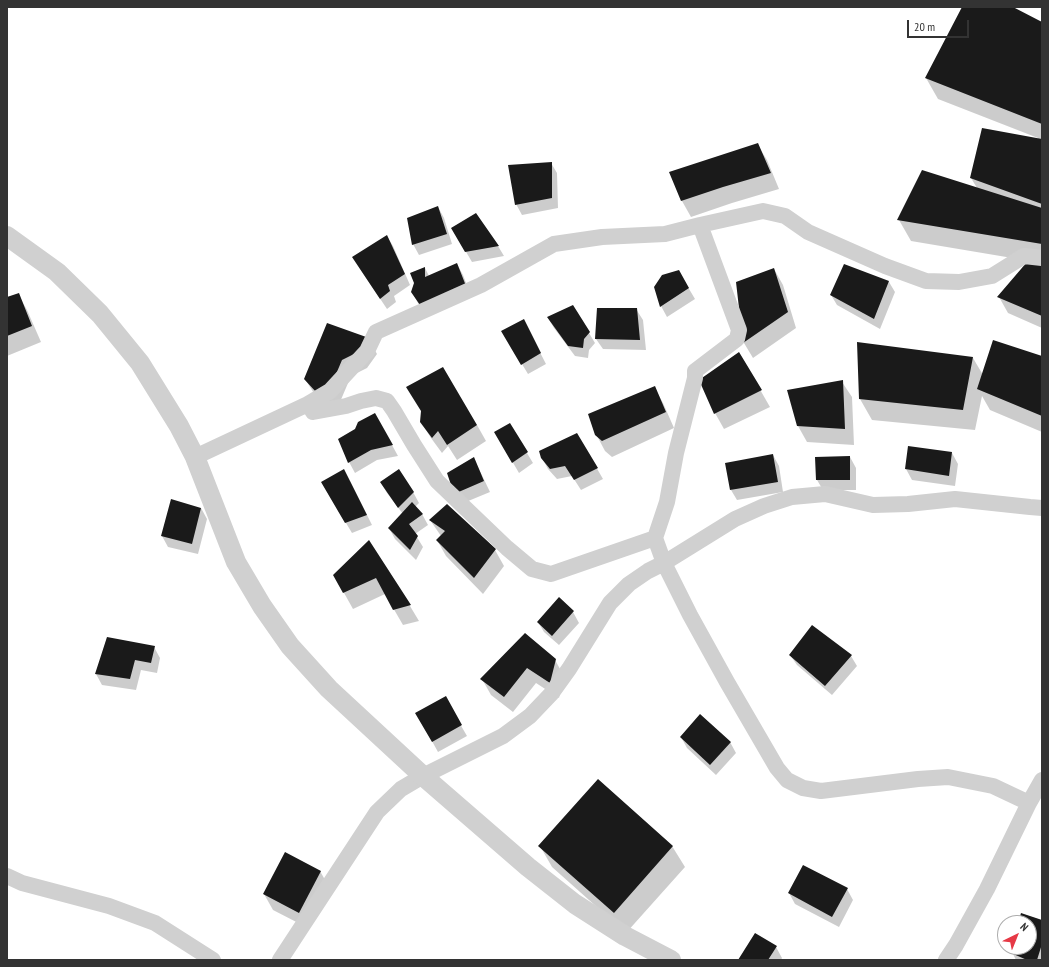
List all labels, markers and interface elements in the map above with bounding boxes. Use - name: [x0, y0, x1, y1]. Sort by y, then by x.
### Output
- scale bar: [909, 12, 971, 38]
- text: 20 m: [914, 19, 935, 34]
- north arrow: [997, 915, 1037, 955]
- text: N: [1018, 920, 1031, 934]

